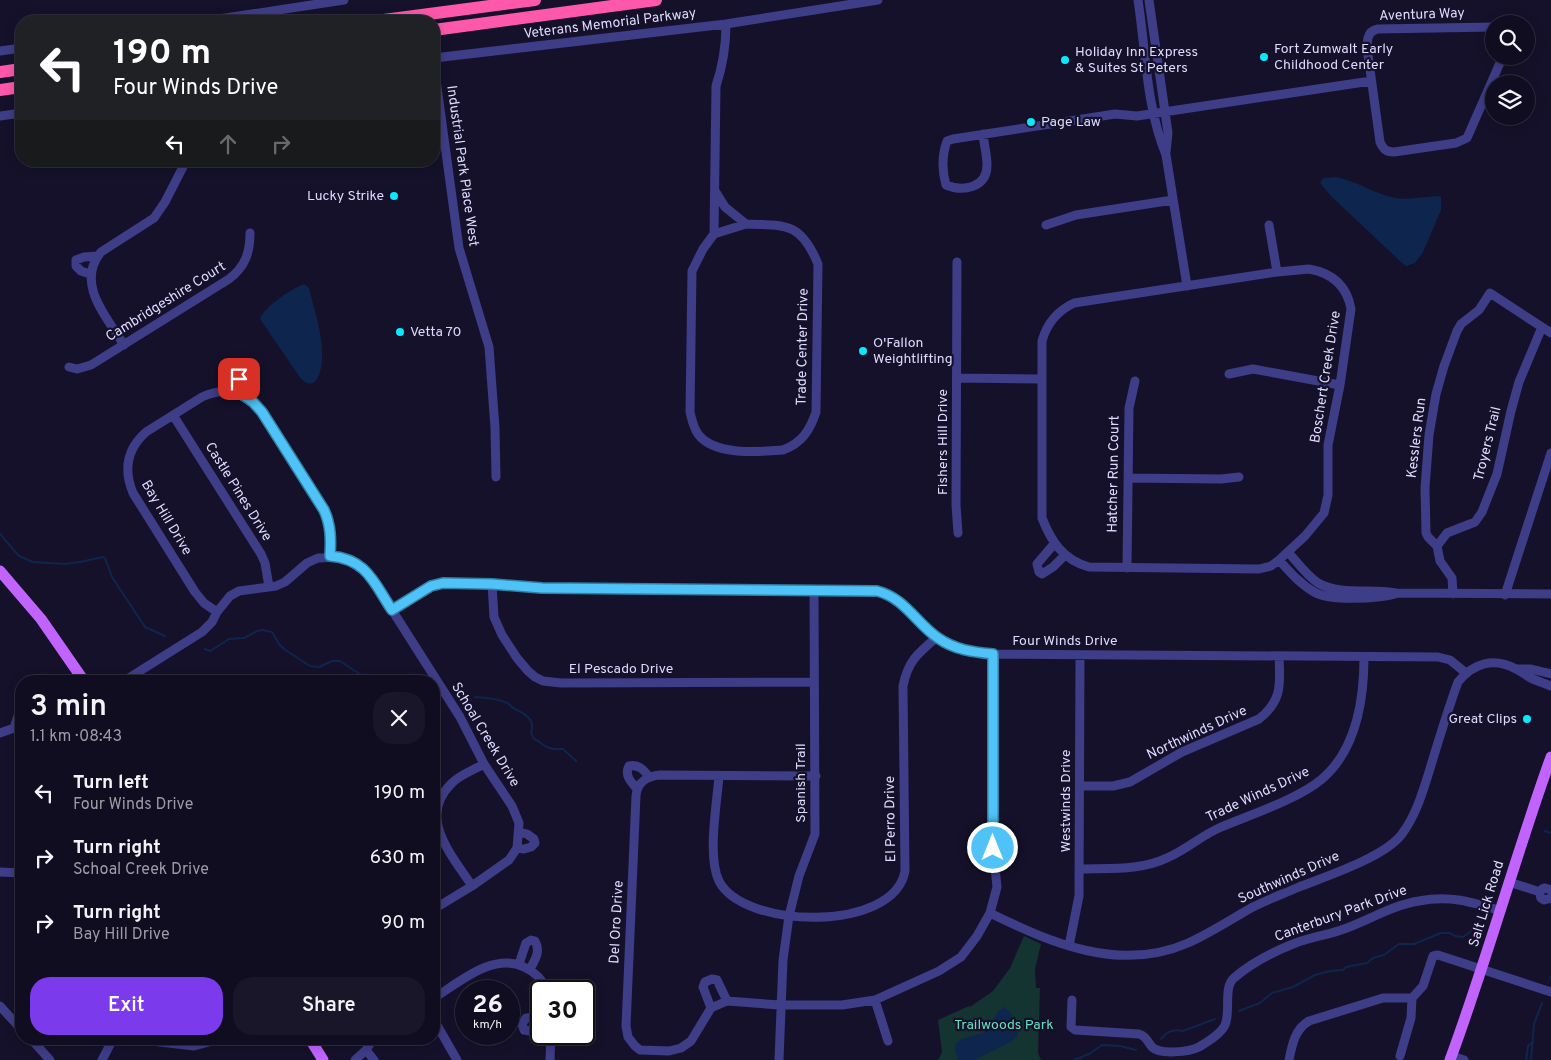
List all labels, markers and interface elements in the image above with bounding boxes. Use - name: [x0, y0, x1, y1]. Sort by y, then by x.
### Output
- street label: Veterans Memorial Parkway: [523, 5, 697, 43]
- street label: Aventura Way: [1379, 5, 1465, 25]
- map controls: [1485, 15, 1535, 125]
- button: search: [1485, 15, 1535, 65]
- text: 190 m: [113, 32, 211, 76]
- icon: left: [30, 35, 95, 100]
- place label: Fort Zumwalt Early Childhood Center: [1274, 41, 1393, 74]
- place label: Holiday Inn Express & Suites St Peters: [1075, 44, 1198, 77]
- marker: Fort Zumwalt Early Childhood Center: [1258, 51, 1270, 63]
- marker: Holiday Inn Express & Suites St Peters: [1059, 54, 1071, 66]
- text: Four Winds Drive: [113, 75, 278, 102]
- button: layers: [1485, 75, 1535, 125]
- street label: Industrial Park Place West: [442, 84, 482, 248]
- place label: Page Law: [1041, 114, 1101, 131]
- marker: Page Law: [1025, 116, 1037, 128]
- icon: left: [161, 130, 189, 158]
- icon: ahead: [214, 130, 242, 158]
- icon: right: [267, 130, 295, 158]
- place label: Lucky Strike: [307, 188, 384, 205]
- marker: Lucky Strike: [388, 190, 400, 202]
- street label: Cambridgeshire Court: [103, 258, 229, 346]
- street label: Trade Center Drive: [793, 288, 813, 406]
- street label: Boschert Creek Drive: [1307, 310, 1345, 444]
- place label: Vetta 70: [410, 324, 461, 341]
- marker: Vetta 70: [394, 326, 406, 338]
- place label: O'Fallon Weightlifting: [873, 335, 953, 368]
- marker: O'Fallon Weightlifting: [857, 345, 869, 357]
- pin: [218, 358, 260, 400]
- icon: arrive: [225, 365, 253, 393]
- street label: Fishers Hill Drive: [935, 389, 952, 495]
- street label: Kesslers Run: [1404, 397, 1430, 479]
- street label: Troyers Trail: [1471, 405, 1505, 483]
- street label: Hatcher Run Court: [1104, 415, 1124, 533]
- street label: Castle Pines Drive: [201, 439, 275, 545]
- street label: Bay Hill Drive: [137, 477, 195, 559]
- street label: Four Winds Drive: [1012, 633, 1118, 650]
- street label: El Pescado Drive: [569, 661, 673, 678]
- street label: Schoal Creek Drive: [447, 680, 523, 790]
- text: 3 min: [30, 689, 107, 726]
- button: close: [373, 692, 425, 744]
- street label: Northwinds Drive: [1144, 702, 1250, 764]
- place label: Great Clips: [1448, 711, 1517, 728]
- marker: Great Clips: [1521, 713, 1533, 725]
- text: 1.1 km · 08:43: [30, 727, 122, 747]
- street label: Spanish Trail: [793, 743, 810, 823]
- street label: Westwinds Drive: [1058, 750, 1075, 852]
- street label: Trade Winds Drive: [1203, 764, 1313, 826]
- text: Turn left: [73, 771, 149, 795]
- street label: El Perro Drive: [882, 776, 900, 862]
- icon: left: [30, 779, 58, 807]
- text: 190 m: [374, 781, 425, 805]
- text: Four Winds Drive: [73, 795, 193, 815]
- position arrow: [966, 821, 1018, 873]
- text: Turn right: [73, 836, 161, 860]
- icon: right: [30, 844, 58, 872]
- text: 630 m: [370, 846, 425, 870]
- street label: Southwinds Drive: [1236, 848, 1342, 908]
- street label: Salt Lick Road: [1466, 859, 1508, 949]
- text: Schoal Creek Drive: [73, 860, 209, 880]
- street label: Del Oro Drive: [606, 880, 628, 964]
- street label: Canterbury Park Drive: [1272, 882, 1410, 946]
- text: Turn right: [73, 901, 161, 925]
- icon: right: [30, 909, 58, 937]
- text: 90 m: [381, 911, 425, 935]
- text: Bay Hill Drive: [73, 925, 170, 945]
- button: Exit: [30, 977, 223, 1035]
- button: Share: [233, 977, 425, 1035]
- speed limit sign: 30: [530, 980, 595, 1045]
- text: 26: [472, 990, 503, 1022]
- text: km/h: [473, 1017, 502, 1033]
- park label: Trailwoods Park: [954, 1017, 1054, 1034]

